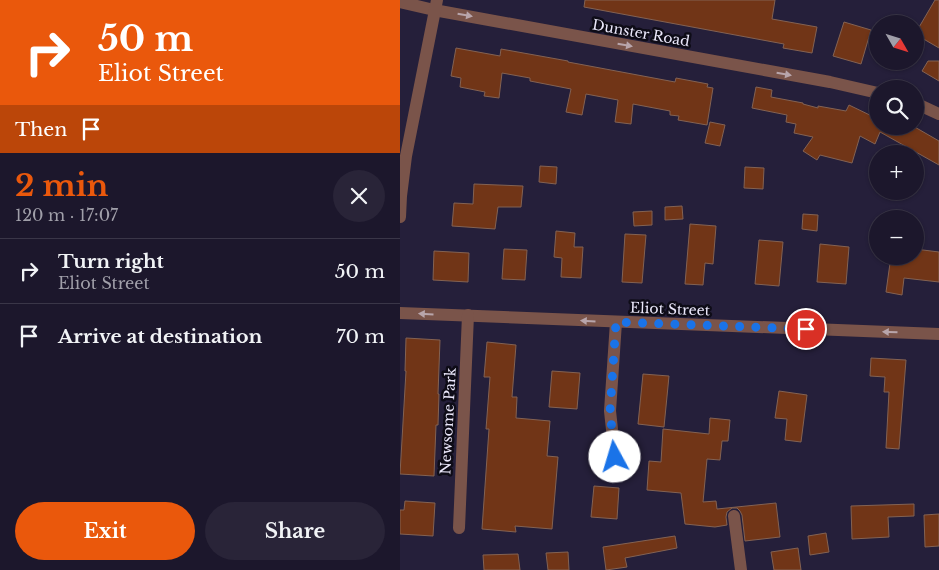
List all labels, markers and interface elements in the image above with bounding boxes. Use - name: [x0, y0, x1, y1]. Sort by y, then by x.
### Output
- one-way arrow: [457, 12, 473, 20]
- north arrow: [869, 15, 924, 70]
- map controls: [869, 15, 924, 265]
- street label: Dunster Road: [591, 16, 692, 51]
- text: 50 m: [98, 17, 193, 60]
- icon: right: [15, 20, 80, 85]
- one-way arrow: [617, 41, 633, 49]
- text: Eliot Street: [98, 60, 224, 87]
- one-way arrow: [777, 71, 793, 79]
- button: search: [869, 80, 924, 135]
- icon: arrive: [77, 115, 105, 143]
- text: Then: [15, 118, 67, 141]
- button: +: [869, 145, 924, 200]
- text: 2 min: [15, 167, 108, 204]
- button: close: [333, 170, 385, 222]
- text: 120 m · 17:07: [15, 205, 118, 225]
- button: −: [869, 210, 924, 265]
- text: Turn right: [58, 250, 164, 273]
- icon: right: [15, 257, 43, 285]
- text: 50 m: [335, 260, 385, 283]
- text: Eliot Street: [58, 273, 150, 293]
- street label: Eliot Street: [630, 299, 711, 319]
- pin: [785, 308, 827, 350]
- one-way arrow: [417, 309, 433, 317]
- icon: arrive: [792, 315, 820, 343]
- one-way arrow: [580, 316, 596, 324]
- icon: arrive: [15, 322, 43, 350]
- text: Arrive at destination: [58, 325, 262, 348]
- text: 70 m: [336, 325, 385, 348]
- one-way arrow: [882, 327, 898, 335]
- street label: Newsome Park: [436, 367, 460, 475]
- position arrow: [588, 430, 640, 482]
- button: Exit: [15, 502, 195, 560]
- button: Share: [205, 502, 385, 560]

